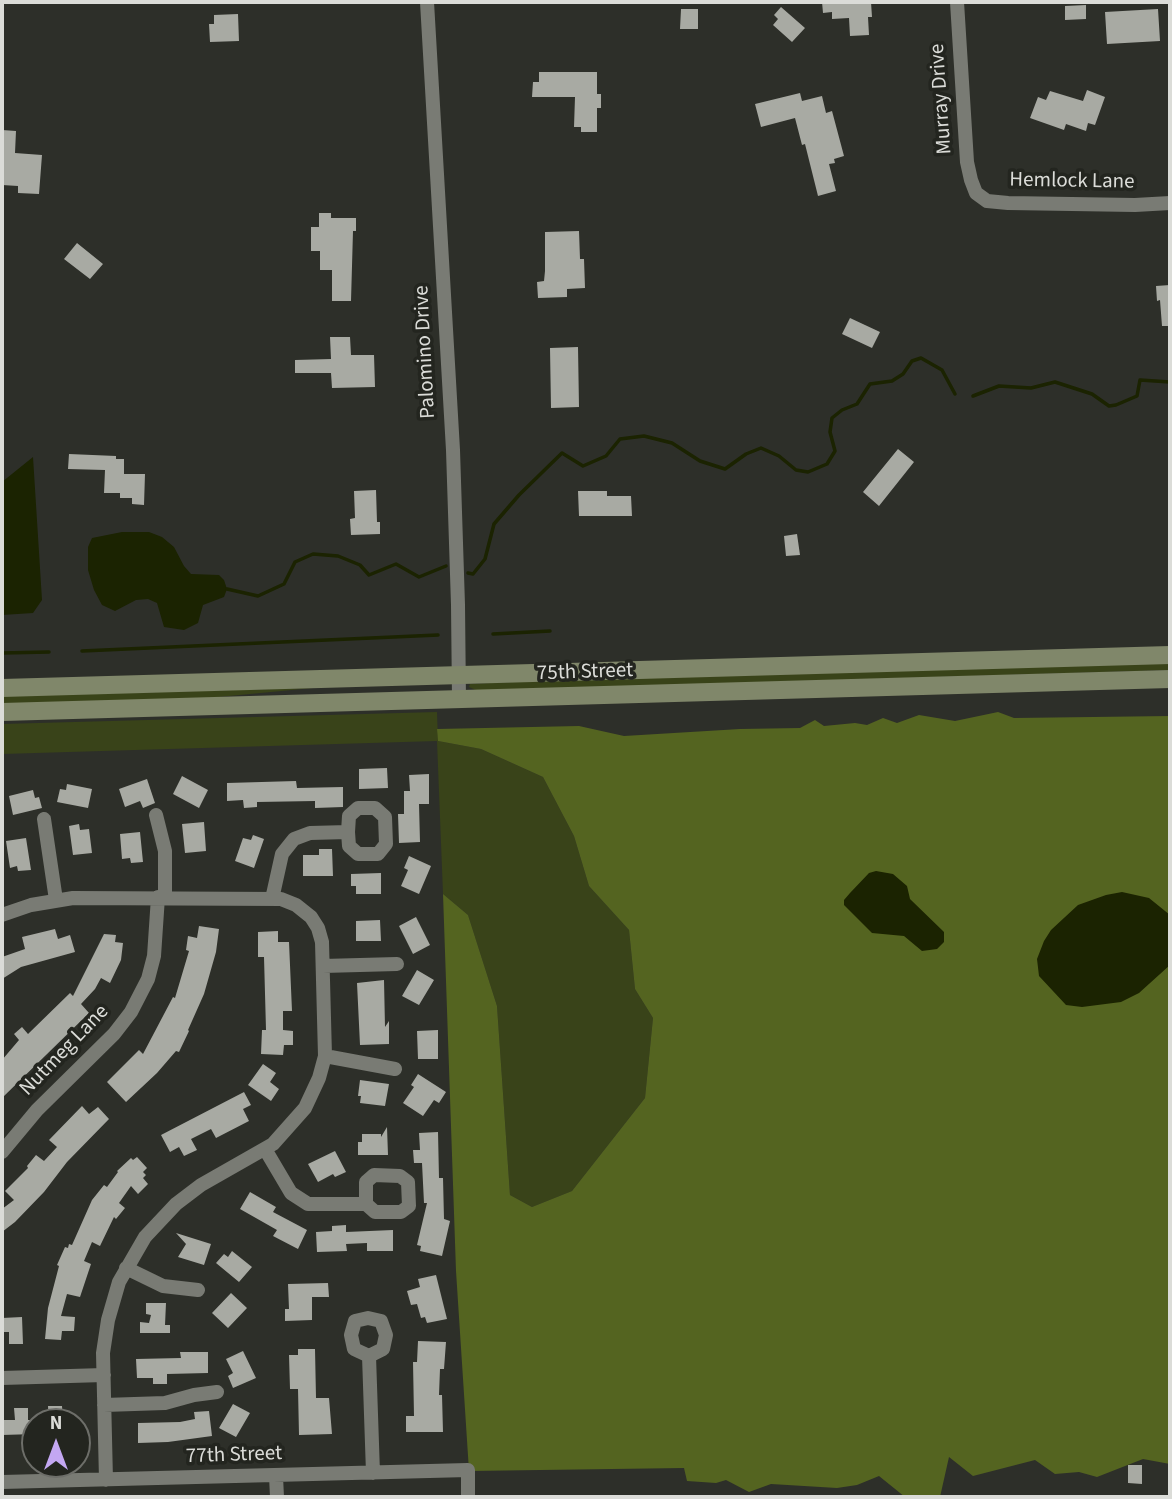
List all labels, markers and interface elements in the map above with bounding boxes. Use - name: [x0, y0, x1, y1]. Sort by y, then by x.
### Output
- street label: Murray Drive: [926, 43, 958, 155]
- street label: Hemlock Lane: [1009, 168, 1135, 196]
- street label: Palomino Drive: [410, 285, 442, 419]
- street label: 75th Street: [536, 659, 634, 687]
- street label: Nutmeg Lane: [15, 1000, 115, 1102]
- north arrow: [21, 1408, 91, 1478]
- text: N: [50, 1410, 62, 1437]
- street label: 77th Street: [185, 1442, 283, 1470]

